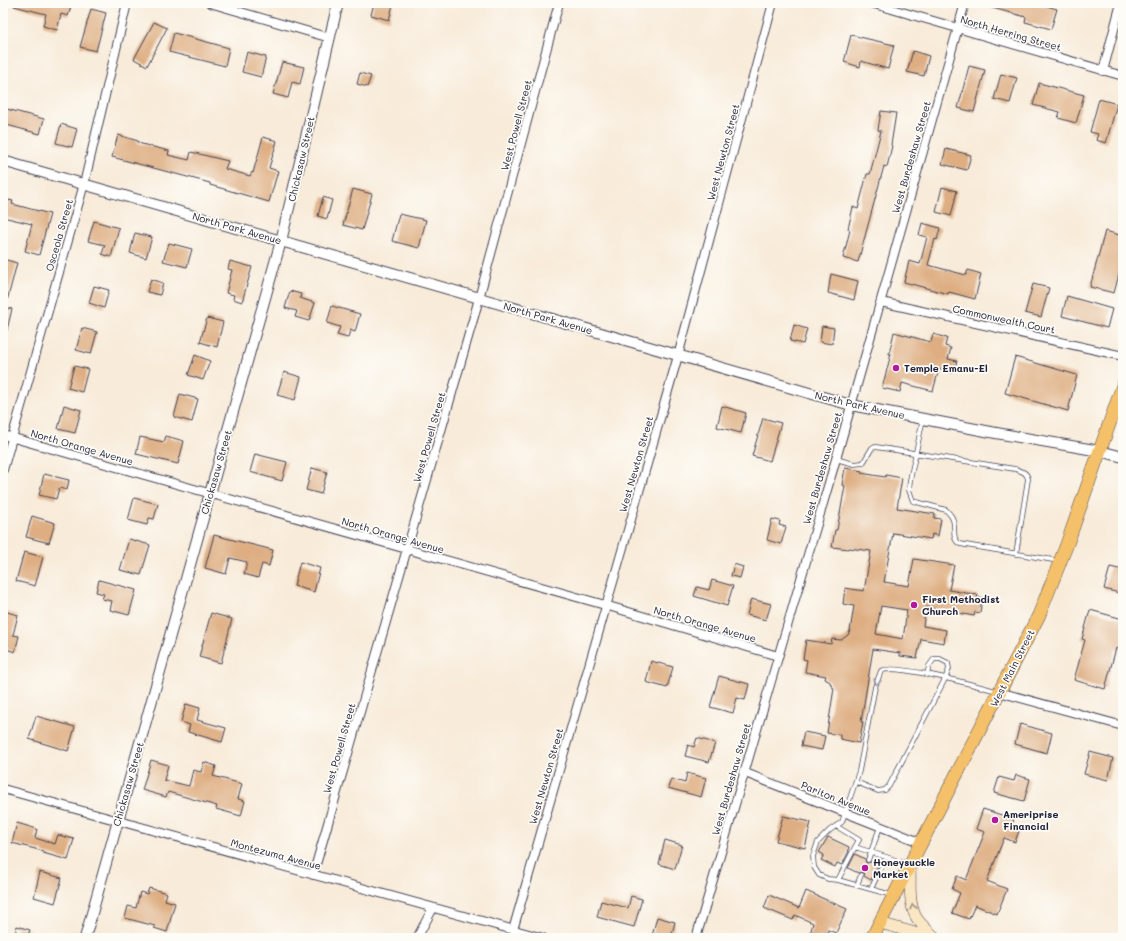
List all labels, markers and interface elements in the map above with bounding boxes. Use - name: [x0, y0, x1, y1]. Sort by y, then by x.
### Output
- street label: North Herring Street: [959, 12, 1063, 54]
- street label: West Powell Street: [497, 78, 535, 172]
- street label: West Burdeshaw Street: [888, 99, 934, 215]
- street label: West Newton Street: [703, 102, 743, 202]
- street label: Chickasaw Street: [284, 115, 318, 203]
- street label: Osceola Street: [42, 197, 76, 273]
- street label: North Park Avenue: [191, 209, 283, 247]
- street label: North Park Avenue: [502, 299, 594, 337]
- street label: Commonwealth Court: [951, 301, 1057, 337]
- place label: Temple Emanu-El: [904, 361, 988, 375]
- marker: Temple Emanu-El: [891, 363, 901, 373]
- street label: North Park Avenue: [814, 388, 906, 422]
- street label: West Powell Street: [409, 390, 449, 484]
- street label: West Burdeshaw Street: [799, 410, 845, 526]
- street label: West Newton Street: [616, 414, 656, 514]
- street label: North Orange Avenue: [29, 426, 135, 468]
- street label: Chickasaw Street: [197, 428, 235, 516]
- street label: North Orange Avenue: [340, 514, 446, 556]
- place label: First Methodist Church: [922, 592, 1000, 618]
- marker: First Methodist Church: [909, 600, 919, 610]
- street label: North Orange Avenue: [652, 603, 758, 645]
- street label: West Main Street: [986, 627, 1038, 709]
- one-way arrow: [873, 678, 882, 685]
- street label: West Powell Street: [319, 701, 359, 795]
- street label: West Burdeshaw Street: [708, 721, 754, 837]
- street label: West Newton Street: [526, 726, 566, 826]
- street label: Chickasaw Street: [109, 740, 147, 828]
- street label: Pariton Avenue: [799, 778, 873, 818]
- place label: Ameriprise Financial: [1003, 807, 1058, 833]
- marker: Ameriprise Financial: [990, 815, 1000, 825]
- street label: Montezuma Avenue: [229, 835, 323, 873]
- place label: Honeysuckle Market: [873, 855, 935, 881]
- marker: Honeysuckle Market: [860, 863, 870, 873]
- one-way arrow: [910, 904, 918, 911]

